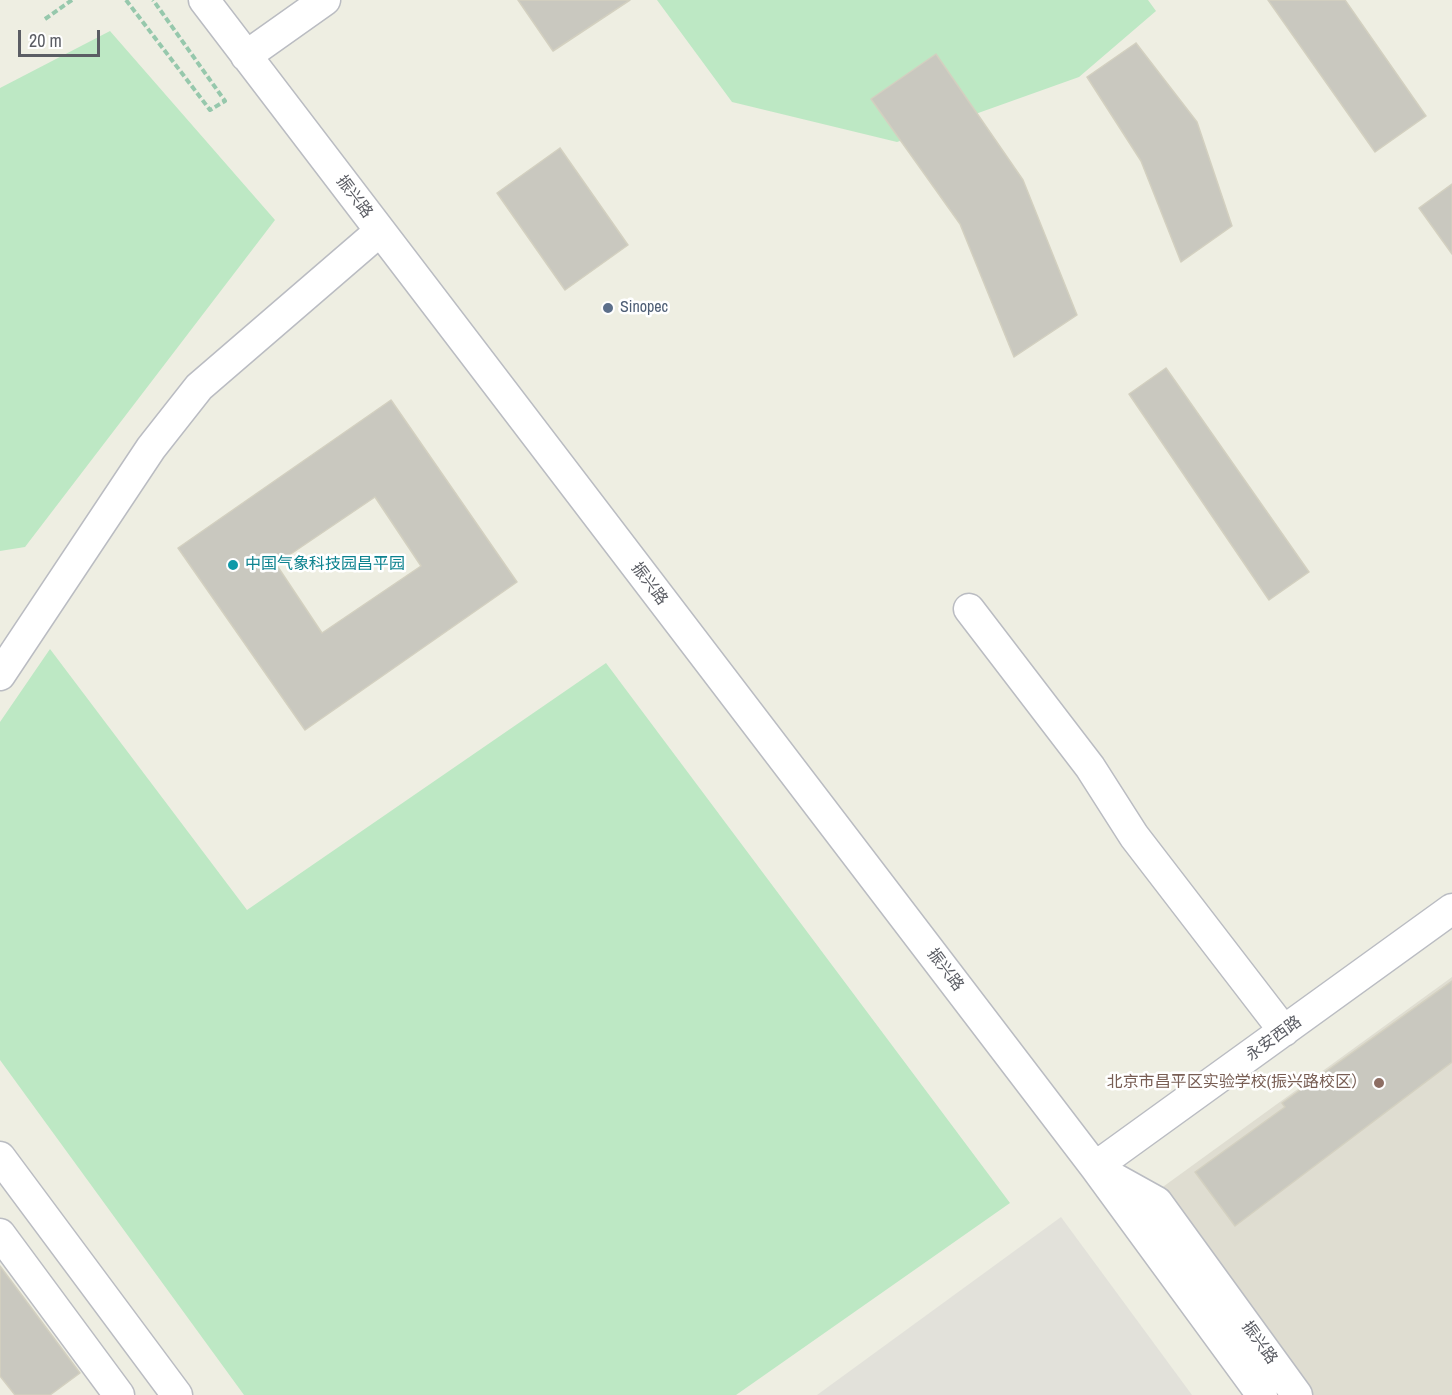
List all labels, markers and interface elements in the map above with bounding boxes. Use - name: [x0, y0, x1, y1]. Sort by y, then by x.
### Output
- scale bar: [21, 18, 104, 56]
- text: 20 m: [29, 28, 62, 53]
- street label: 振兴路: [332, 172, 376, 222]
- place label: Sinopec: [620, 298, 668, 318]
- marker: Sinopec: [601, 301, 615, 315]
- place label: 中国气象科技园昌平园: [245, 555, 405, 575]
- marker: 中国气象科技园昌平园: [226, 558, 240, 572]
- street label: 振兴路: [627, 559, 671, 609]
- street label: 振兴路: [923, 945, 967, 995]
- street label: 永安西路: [1242, 1012, 1306, 1066]
- place label: 北京市昌平区实验学校(振兴路校区）: [1107, 1073, 1367, 1093]
- marker: 北京市昌平区实验学校(振兴路校区）: [1372, 1076, 1386, 1090]
- street label: 振兴路: [1237, 1318, 1281, 1368]

